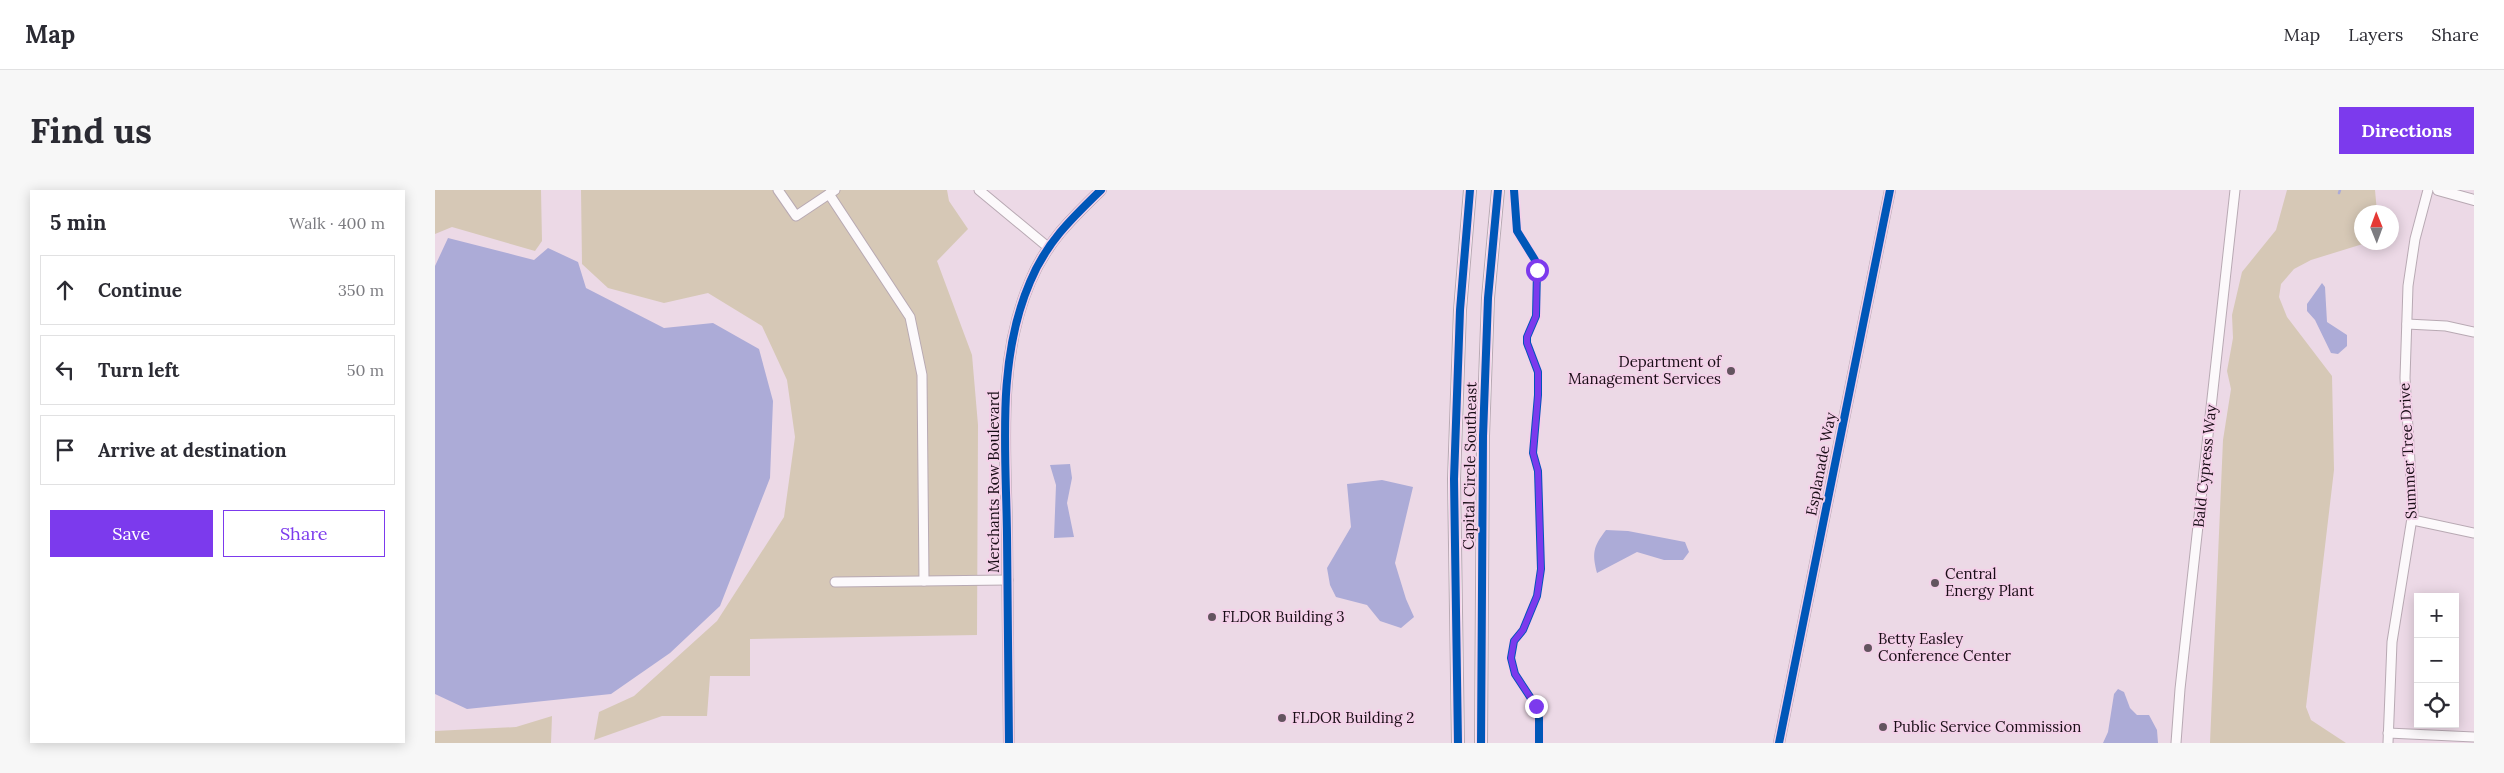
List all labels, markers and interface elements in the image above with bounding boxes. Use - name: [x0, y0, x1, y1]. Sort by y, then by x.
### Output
- text: Map: [25, 19, 75, 50]
- text: Map: [2284, 23, 2320, 46]
- text: Layers: [2348, 23, 2403, 46]
- text: Share: [2431, 23, 2479, 46]
- button: Directions: [2339, 107, 2474, 154]
- text: Find us: [30, 108, 152, 153]
- north arrow: [2354, 205, 2399, 250]
- text: 5 min: [50, 209, 106, 236]
- text: Walk · 400 m: [289, 213, 385, 233]
- route start: [1526, 259, 1549, 282]
- icon: ahead: [51, 276, 79, 304]
- text: Continue: [98, 278, 182, 302]
- text: 350 m: [338, 280, 384, 300]
- place label: Department of Management Services: [1568, 352, 1722, 388]
- icon: left: [51, 356, 79, 384]
- text: Turn left: [98, 358, 179, 382]
- text: 50 m: [347, 360, 384, 380]
- marker: Department of Management Services: [1725, 365, 1737, 377]
- street label: Capital Circle Southeast: [1459, 382, 1480, 550]
- street label: Summer Tree Drive: [2394, 383, 2421, 520]
- street label: Merchants Row Boulevard: [984, 391, 1003, 573]
- street label: Bald Cypress Way: [2189, 403, 2220, 528]
- street label: Esplanade Way: [1801, 411, 1840, 517]
- icon: arrive: [51, 436, 79, 464]
- text: Arrive at destination: [98, 438, 287, 462]
- button: Save: [50, 510, 213, 557]
- button: Share: [223, 510, 385, 557]
- place label: Central Energy Plant: [1945, 564, 2034, 600]
- marker: Central Energy Plant: [1929, 577, 1941, 589]
- map controls: [2414, 593, 2459, 728]
- button: +: [2414, 593, 2459, 638]
- place label: FLDOR Building 3: [1222, 607, 1345, 626]
- marker: FLDOR Building 3: [1206, 611, 1218, 623]
- place label: Betty Easley Conference Center: [1878, 629, 2012, 665]
- button: −: [2414, 638, 2459, 683]
- marker: Betty Easley Conference Center: [1862, 642, 1874, 654]
- button: locate: [2414, 683, 2459, 728]
- route end: [1525, 695, 1548, 718]
- place label: FLDOR Building 2: [1292, 708, 1414, 727]
- marker: FLDOR Building 2: [1276, 712, 1288, 724]
- place label: Public Service Commission: [1893, 717, 2081, 736]
- marker: Public Service Commission: [1877, 721, 1889, 733]

